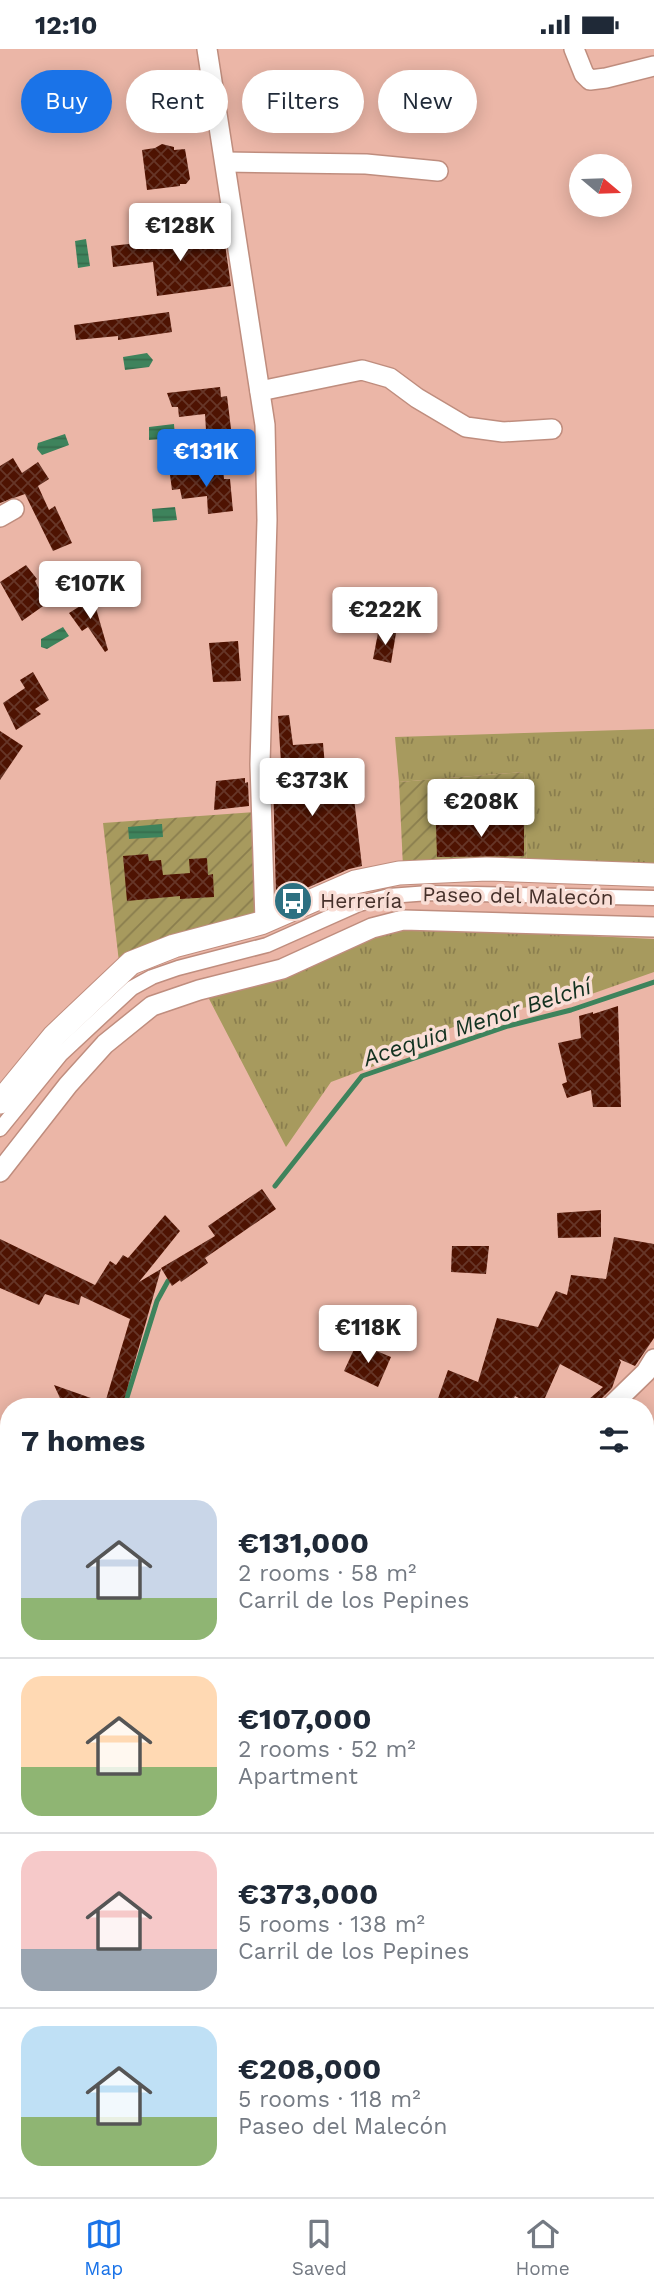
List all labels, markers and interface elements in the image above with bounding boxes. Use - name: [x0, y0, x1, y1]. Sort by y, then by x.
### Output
- text: 12:10: [35, 10, 98, 40]
- chip: Buy: [21, 70, 112, 133]
- chip: Rent: [126, 70, 228, 133]
- chip: Filters: [242, 70, 364, 133]
- chip: New: [378, 70, 477, 133]
- north arrow: [569, 154, 632, 217]
- map controls: [569, 154, 632, 217]
- pin: €128K: [131, 203, 229, 263]
- text: €128K: [145, 212, 215, 239]
- pin: €131K: [157, 429, 255, 489]
- text: €131K: [173, 438, 239, 465]
- pin: €107K: [41, 561, 139, 621]
- text: €107K: [55, 570, 125, 597]
- pin: €222K: [336, 587, 434, 647]
- text: €222K: [348, 596, 422, 623]
- pin: €373K: [263, 759, 361, 818]
- text: €373K: [276, 767, 348, 794]
- pin: €208K: [432, 779, 530, 839]
- text: €208K: [443, 788, 519, 815]
- bus stop icon: Herrería: [272, 880, 314, 922]
- street label: Paseo del Malecón: [422, 881, 614, 910]
- place label: Herrería: [320, 888, 402, 913]
- water label: Acequia Menor Belchí: [359, 972, 597, 1072]
- pin: €118K: [319, 1305, 417, 1365]
- text: €118K: [335, 1314, 401, 1341]
- icon: filters: [595, 1421, 633, 1459]
- text: 7 homes: [21, 1423, 145, 1458]
- text: €131,000: [238, 1525, 369, 1560]
- icon: home: [77, 1528, 161, 1612]
- text: 2 rooms · 58 m²: [238, 1560, 417, 1587]
- text: Carril de los Pepines: [238, 1587, 469, 1614]
- text: €107,000: [238, 1701, 372, 1736]
- icon: home: [77, 1704, 161, 1788]
- text: 2 rooms · 52 m²: [238, 1736, 416, 1763]
- text: Apartment: [238, 1763, 358, 1790]
- text: €373,000: [238, 1876, 378, 1911]
- icon: home: [77, 1879, 161, 1963]
- text: 5 rooms · 138 m²: [238, 1911, 425, 1938]
- text: Carril de los Pepines: [238, 1938, 469, 1965]
- text: €208,000: [238, 2051, 381, 2086]
- icon: home: [77, 2054, 161, 2138]
- text: 5 rooms · 118 m²: [238, 2086, 421, 2113]
- text: Paseo del Malecón: [238, 2113, 448, 2140]
- tab: Map: [84, 2215, 123, 2280]
- tab: Saved: [292, 2215, 347, 2280]
- tab: Home: [515, 2215, 570, 2280]

